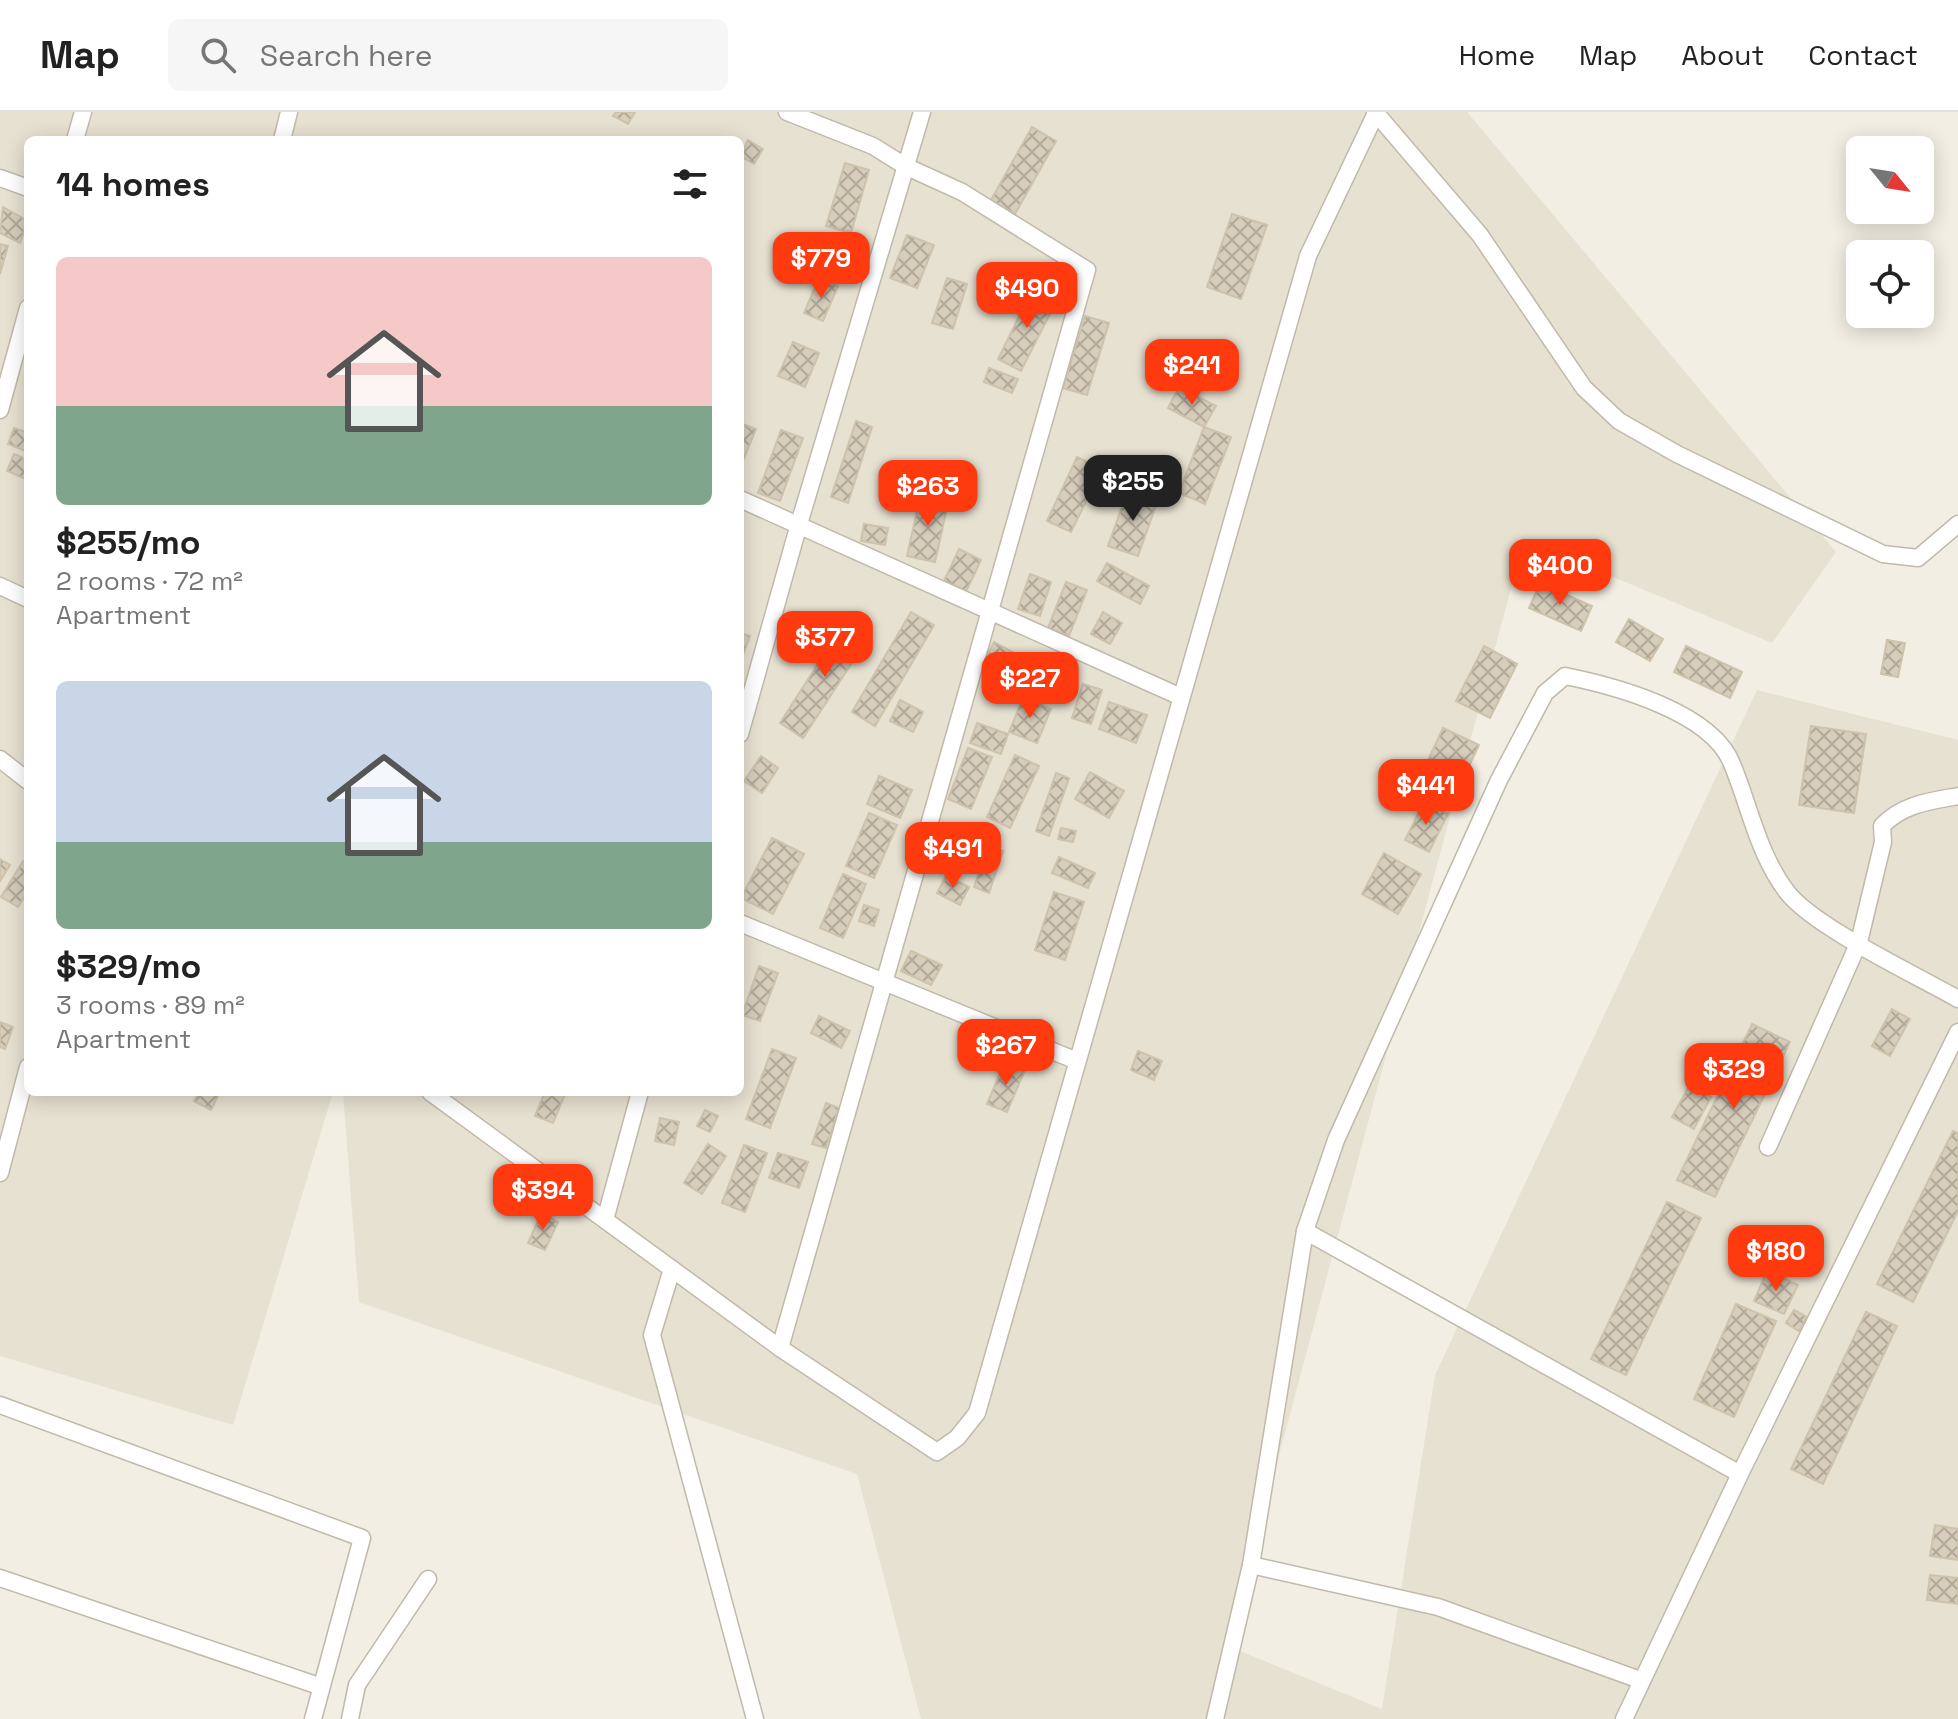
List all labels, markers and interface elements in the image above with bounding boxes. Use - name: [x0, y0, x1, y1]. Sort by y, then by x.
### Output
- search box: [168, 19, 728, 91]
- text: Map: [40, 31, 120, 79]
- icon: search: [196, 33, 240, 77]
- text: Search here: [260, 36, 433, 75]
- text: Home: [1459, 37, 1535, 73]
- text: Map: [1579, 37, 1637, 73]
- text: About: [1681, 37, 1764, 73]
- text: Contact: [1808, 37, 1918, 73]
- north arrow: [1846, 136, 1934, 224]
- map controls: [1846, 136, 1934, 328]
- icon: filters: [668, 162, 712, 206]
- text: 14 homes: [56, 163, 210, 206]
- pin: $779: [774, 232, 868, 300]
- button: locate: [1846, 240, 1934, 328]
- text: $779: [791, 241, 851, 275]
- pin: $490: [980, 262, 1074, 330]
- text: $490: [994, 271, 1060, 305]
- icon: home: [312, 309, 456, 453]
- pin: $241: [1145, 339, 1239, 407]
- text: $241: [1163, 348, 1221, 382]
- pin: $255: [1086, 455, 1180, 523]
- pin: $263: [881, 460, 975, 528]
- text: $255: [1102, 464, 1164, 498]
- text: $263: [896, 469, 960, 503]
- text: $255/mo: [56, 521, 201, 564]
- pin: $400: [1513, 539, 1607, 607]
- text: $400: [1527, 548, 1593, 582]
- text: 2 rooms · 72 m²: [56, 564, 243, 598]
- text: Apartment: [56, 598, 191, 632]
- pin: $377: [778, 611, 872, 679]
- text: $377: [795, 620, 855, 654]
- pin: $227: [983, 652, 1077, 720]
- text: $227: [1000, 661, 1060, 695]
- icon: home: [312, 733, 456, 877]
- pin: $441: [1379, 759, 1473, 827]
- text: $441: [1396, 768, 1456, 802]
- pin: $491: [906, 822, 1000, 890]
- text: $491: [923, 831, 983, 865]
- text: $329/mo: [56, 945, 201, 988]
- text: 3 rooms · 89 m²: [56, 988, 245, 1022]
- pin: $267: [959, 1019, 1053, 1087]
- text: Apartment: [56, 1022, 191, 1056]
- text: $267: [975, 1028, 1037, 1062]
- pin: $329: [1687, 1043, 1781, 1111]
- text: $329: [1703, 1052, 1765, 1086]
- pin: $394: [496, 1164, 590, 1232]
- text: $394: [511, 1173, 575, 1207]
- pin: $180: [1729, 1225, 1823, 1293]
- text: $180: [1746, 1234, 1806, 1268]

